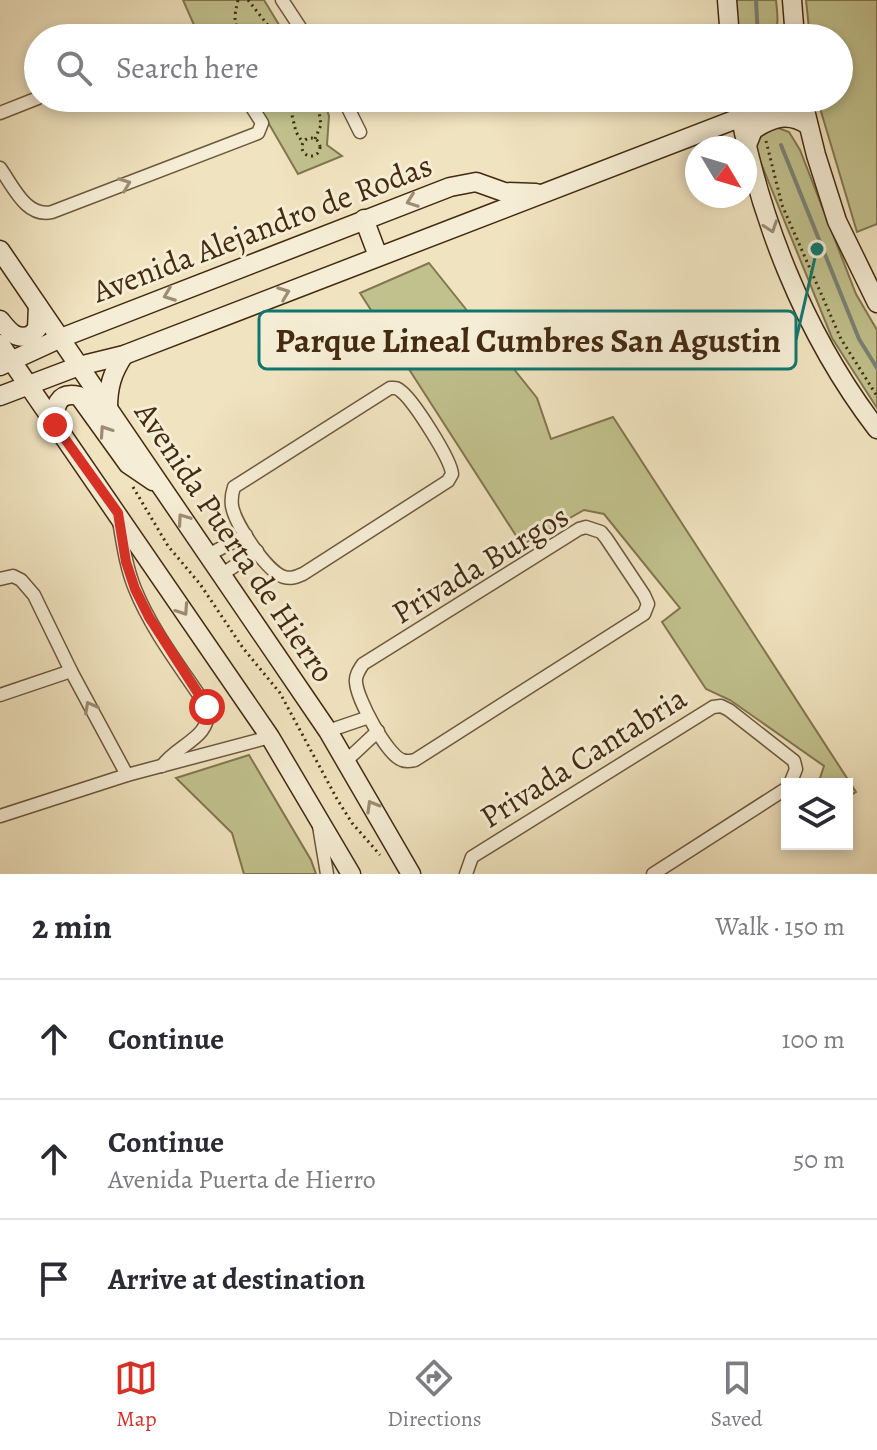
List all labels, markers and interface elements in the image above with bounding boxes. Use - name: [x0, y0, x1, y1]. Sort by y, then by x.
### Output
- search box: [24, 24, 853, 112]
- icon: search: [52, 46, 96, 90]
- text: Search here: [116, 48, 259, 88]
- north arrow: [685, 136, 757, 208]
- street label: Avenida Alejandro de Rodas: [85, 143, 438, 313]
- one-way arrow: [117, 177, 131, 194]
- one-way arrow: [406, 192, 420, 208]
- one-way arrow: [761, 220, 777, 234]
- one-way arrow: [163, 286, 177, 302]
- one-way arrow: [276, 286, 290, 303]
- callout: Parque Lineal Cumbres San Agustin: [259, 311, 796, 369]
- text: Parque Lineal Cumbres San Agustin: [275, 317, 781, 364]
- street label: Avenida Puerta de Hierro: [124, 392, 345, 691]
- route end: [37, 407, 73, 443]
- one-way arrow: [100, 425, 115, 439]
- street label: Privada Burgos: [383, 494, 577, 634]
- one-way arrow: [178, 513, 193, 528]
- one-way arrow: [173, 601, 188, 616]
- street label: Privada Cantabria: [471, 676, 695, 838]
- route start: [189, 689, 225, 725]
- one-way arrow: [85, 700, 100, 715]
- map controls: [781, 778, 853, 850]
- button: layers: [781, 778, 853, 850]
- one-way arrow: [366, 800, 382, 815]
- text: 2 min: [32, 903, 112, 950]
- text: Walk · 150 m: [715, 909, 845, 944]
- icon: ahead: [32, 1017, 76, 1061]
- text: Continue: [108, 1019, 224, 1059]
- text: 100 m: [782, 1022, 845, 1057]
- text: Continue: [108, 1122, 224, 1162]
- icon: ahead: [32, 1137, 76, 1181]
- text: 50 m: [793, 1142, 845, 1177]
- text: Avenida Puerta de Hierro: [108, 1162, 376, 1197]
- icon: arrive: [32, 1257, 76, 1301]
- text: Arrive at destination: [108, 1259, 365, 1299]
- tab: Map: [114, 1356, 158, 1434]
- tab: Directions: [387, 1356, 482, 1434]
- tab: Saved: [710, 1356, 763, 1434]

